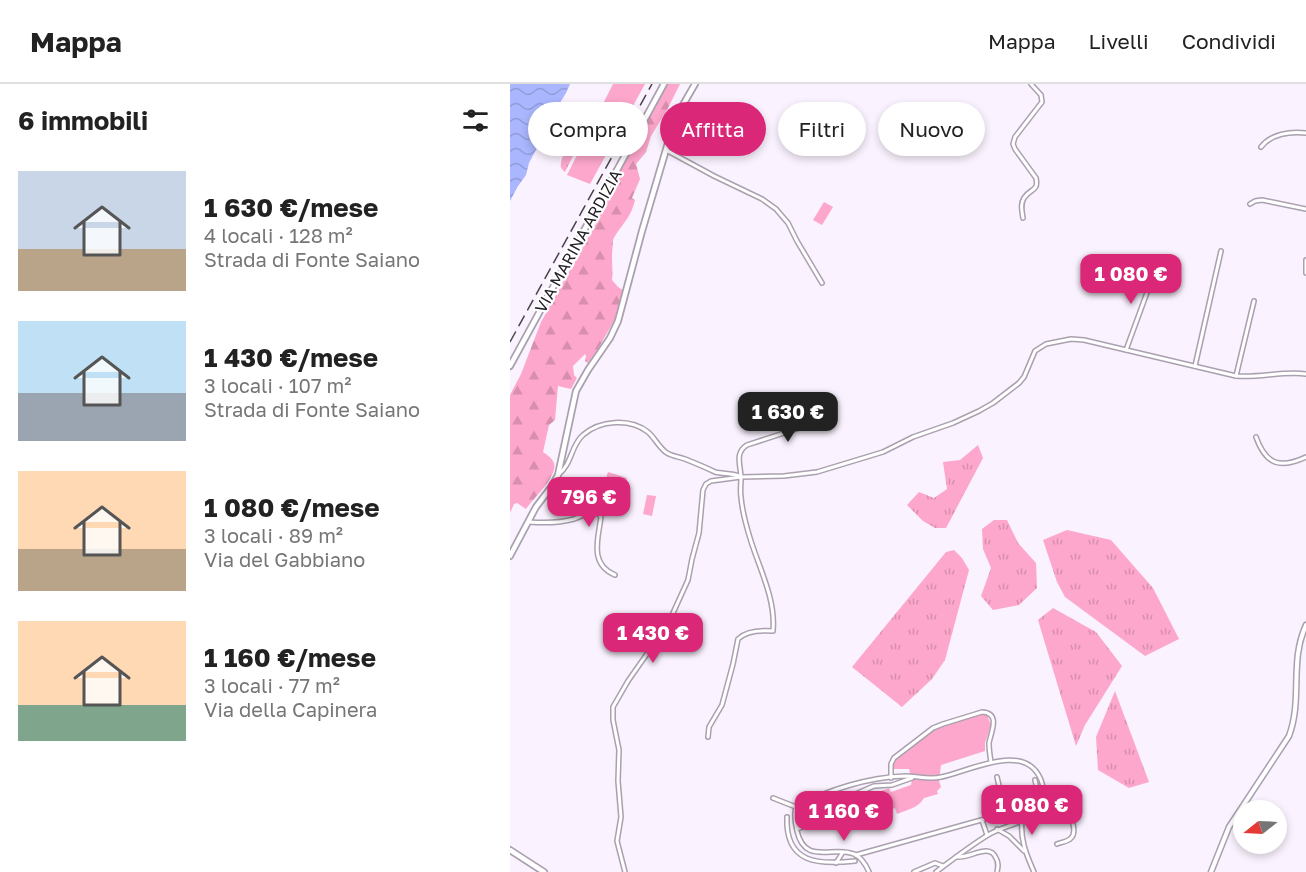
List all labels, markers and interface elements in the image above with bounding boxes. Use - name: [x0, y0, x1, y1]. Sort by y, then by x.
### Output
- text: Mappa: [30, 25, 122, 58]
- text: Mappa: [988, 28, 1056, 54]
- text: Livelli: [1089, 28, 1149, 54]
- text: Condividi: [1182, 28, 1276, 54]
- chip: Compra: [528, 102, 648, 156]
- chip: Affitta: [660, 102, 766, 156]
- chip: Filtri: [778, 102, 866, 156]
- chip: Nuovo: [878, 102, 985, 156]
- icon: filters: [459, 104, 492, 137]
- text: 6 immobili: [18, 105, 148, 136]
- street label: VIA MARINA ARDIZIA: [530, 166, 626, 316]
- text: 1 630 €/mese: [204, 192, 378, 223]
- icon: home: [66, 195, 138, 267]
- text: 4 locali · 128 m²: [204, 223, 353, 247]
- text: Strada di Fonte Saiano: [204, 247, 420, 271]
- pin: 1 080 €: [1076, 254, 1186, 305]
- text: 1 080 €: [1094, 261, 1168, 285]
- text: 1 430 €/mese: [204, 342, 378, 373]
- icon: home: [66, 345, 138, 417]
- text: 3 locali · 107 m²: [204, 373, 351, 397]
- pin: 1 630 €: [733, 392, 843, 443]
- text: Strada di Fonte Saiano: [204, 397, 420, 421]
- text: 1 630 €: [752, 399, 824, 423]
- pin: 796 €: [547, 477, 631, 528]
- text: 796 €: [561, 484, 617, 508]
- text: 1 080 €/mese: [204, 492, 380, 523]
- icon: home: [66, 495, 138, 567]
- text: 3 locali · 89 m²: [204, 523, 343, 547]
- text: Via del Gabbiano: [204, 547, 365, 571]
- pin: 1 430 €: [598, 613, 708, 664]
- text: 1 430 €: [617, 620, 689, 644]
- text: 1 160 €/mese: [204, 642, 376, 673]
- icon: home: [66, 645, 138, 717]
- text: 3 locali · 77 m²: [204, 673, 340, 697]
- text: Via della Capinera: [204, 697, 377, 721]
- pin: 1 080 €: [977, 785, 1087, 836]
- pin: 1 160 €: [789, 791, 899, 842]
- text: 1 080 €: [995, 792, 1069, 816]
- text: 1 160 €: [809, 798, 879, 822]
- north arrow: [1233, 800, 1287, 854]
- map controls: [1233, 800, 1287, 854]

